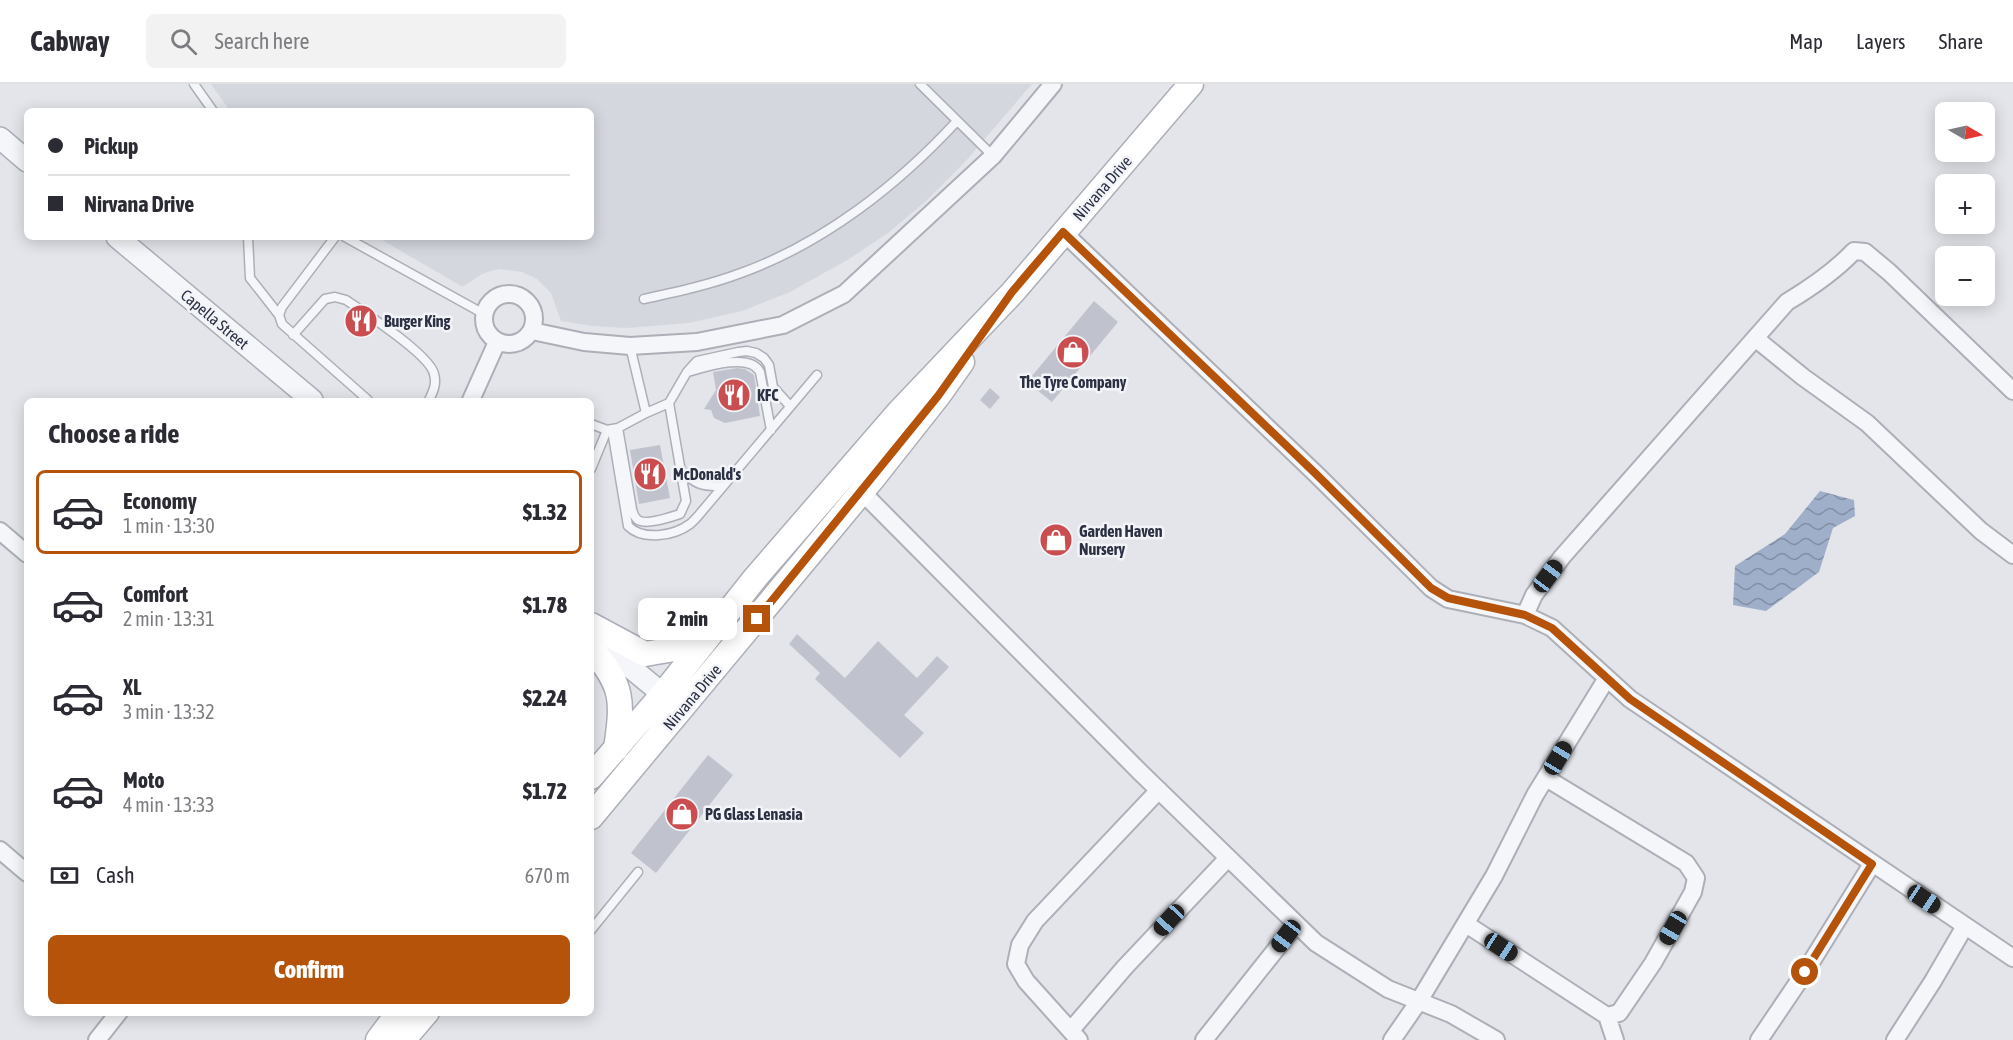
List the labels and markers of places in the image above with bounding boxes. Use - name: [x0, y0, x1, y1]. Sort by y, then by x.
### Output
- restaurant icon: Burger King: [343, 303, 379, 339]
- place label: Burger King: [384, 312, 451, 330]
- shop icon: The Tyre Company: [1055, 334, 1091, 370]
- place label: The Tyre Company: [1020, 373, 1127, 391]
- restaurant icon: KFC: [716, 377, 752, 413]
- place label: KFC: [757, 386, 779, 404]
- restaurant icon: McDonald's: [632, 456, 668, 492]
- place label: McDonald's: [673, 465, 742, 483]
- shop icon: Garden Haven Nursery: [1038, 522, 1074, 558]
- place label: Garden Haven Nursery: [1079, 522, 1163, 558]
- shop icon: PG Glass Lenasia: [664, 796, 700, 832]
- place label: PG Glass Lenasia: [705, 805, 803, 823]

